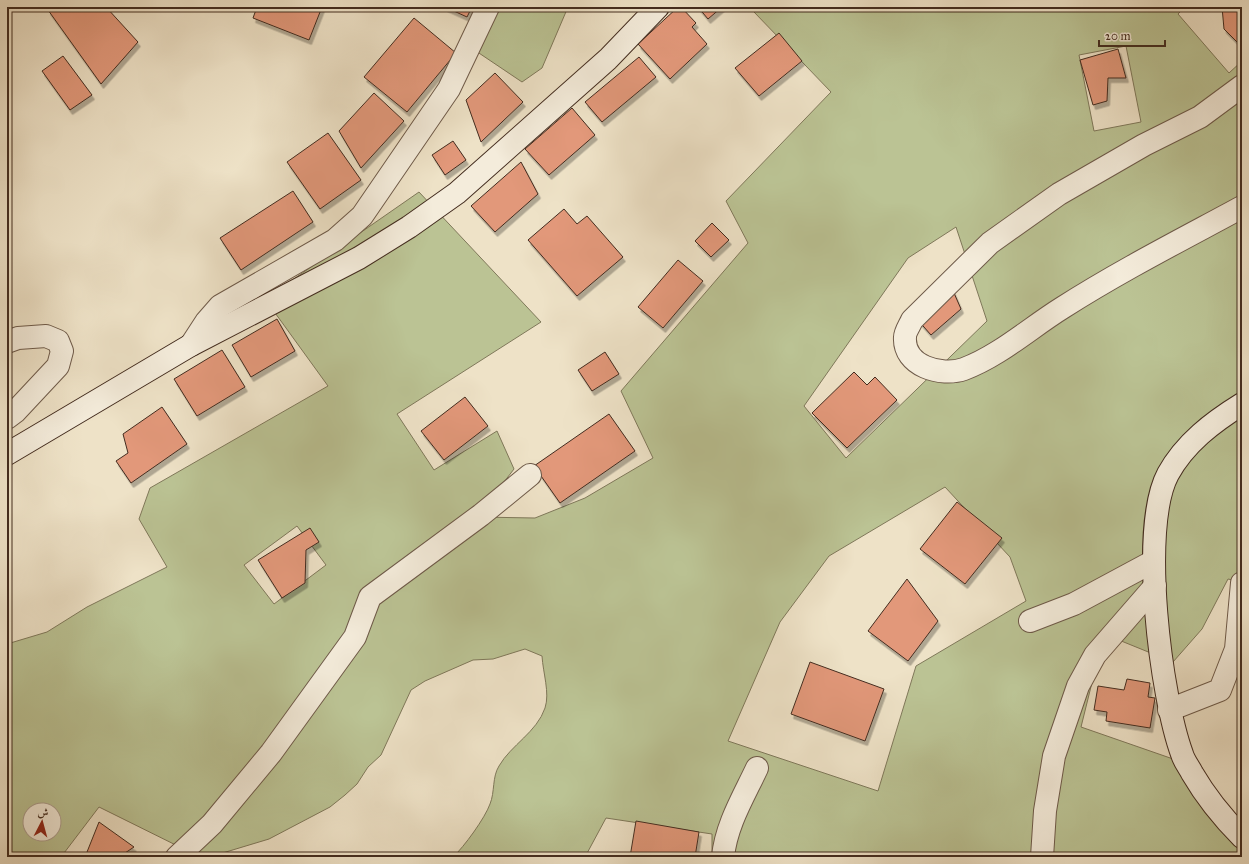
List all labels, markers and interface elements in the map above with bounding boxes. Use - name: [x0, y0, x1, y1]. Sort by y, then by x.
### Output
- scale bar: [1099, 22, 1165, 48]
- text: 20 m: [1105, 29, 1131, 43]
- north arrow: [22, 802, 62, 842]
- text: ش: [37, 806, 49, 820]

